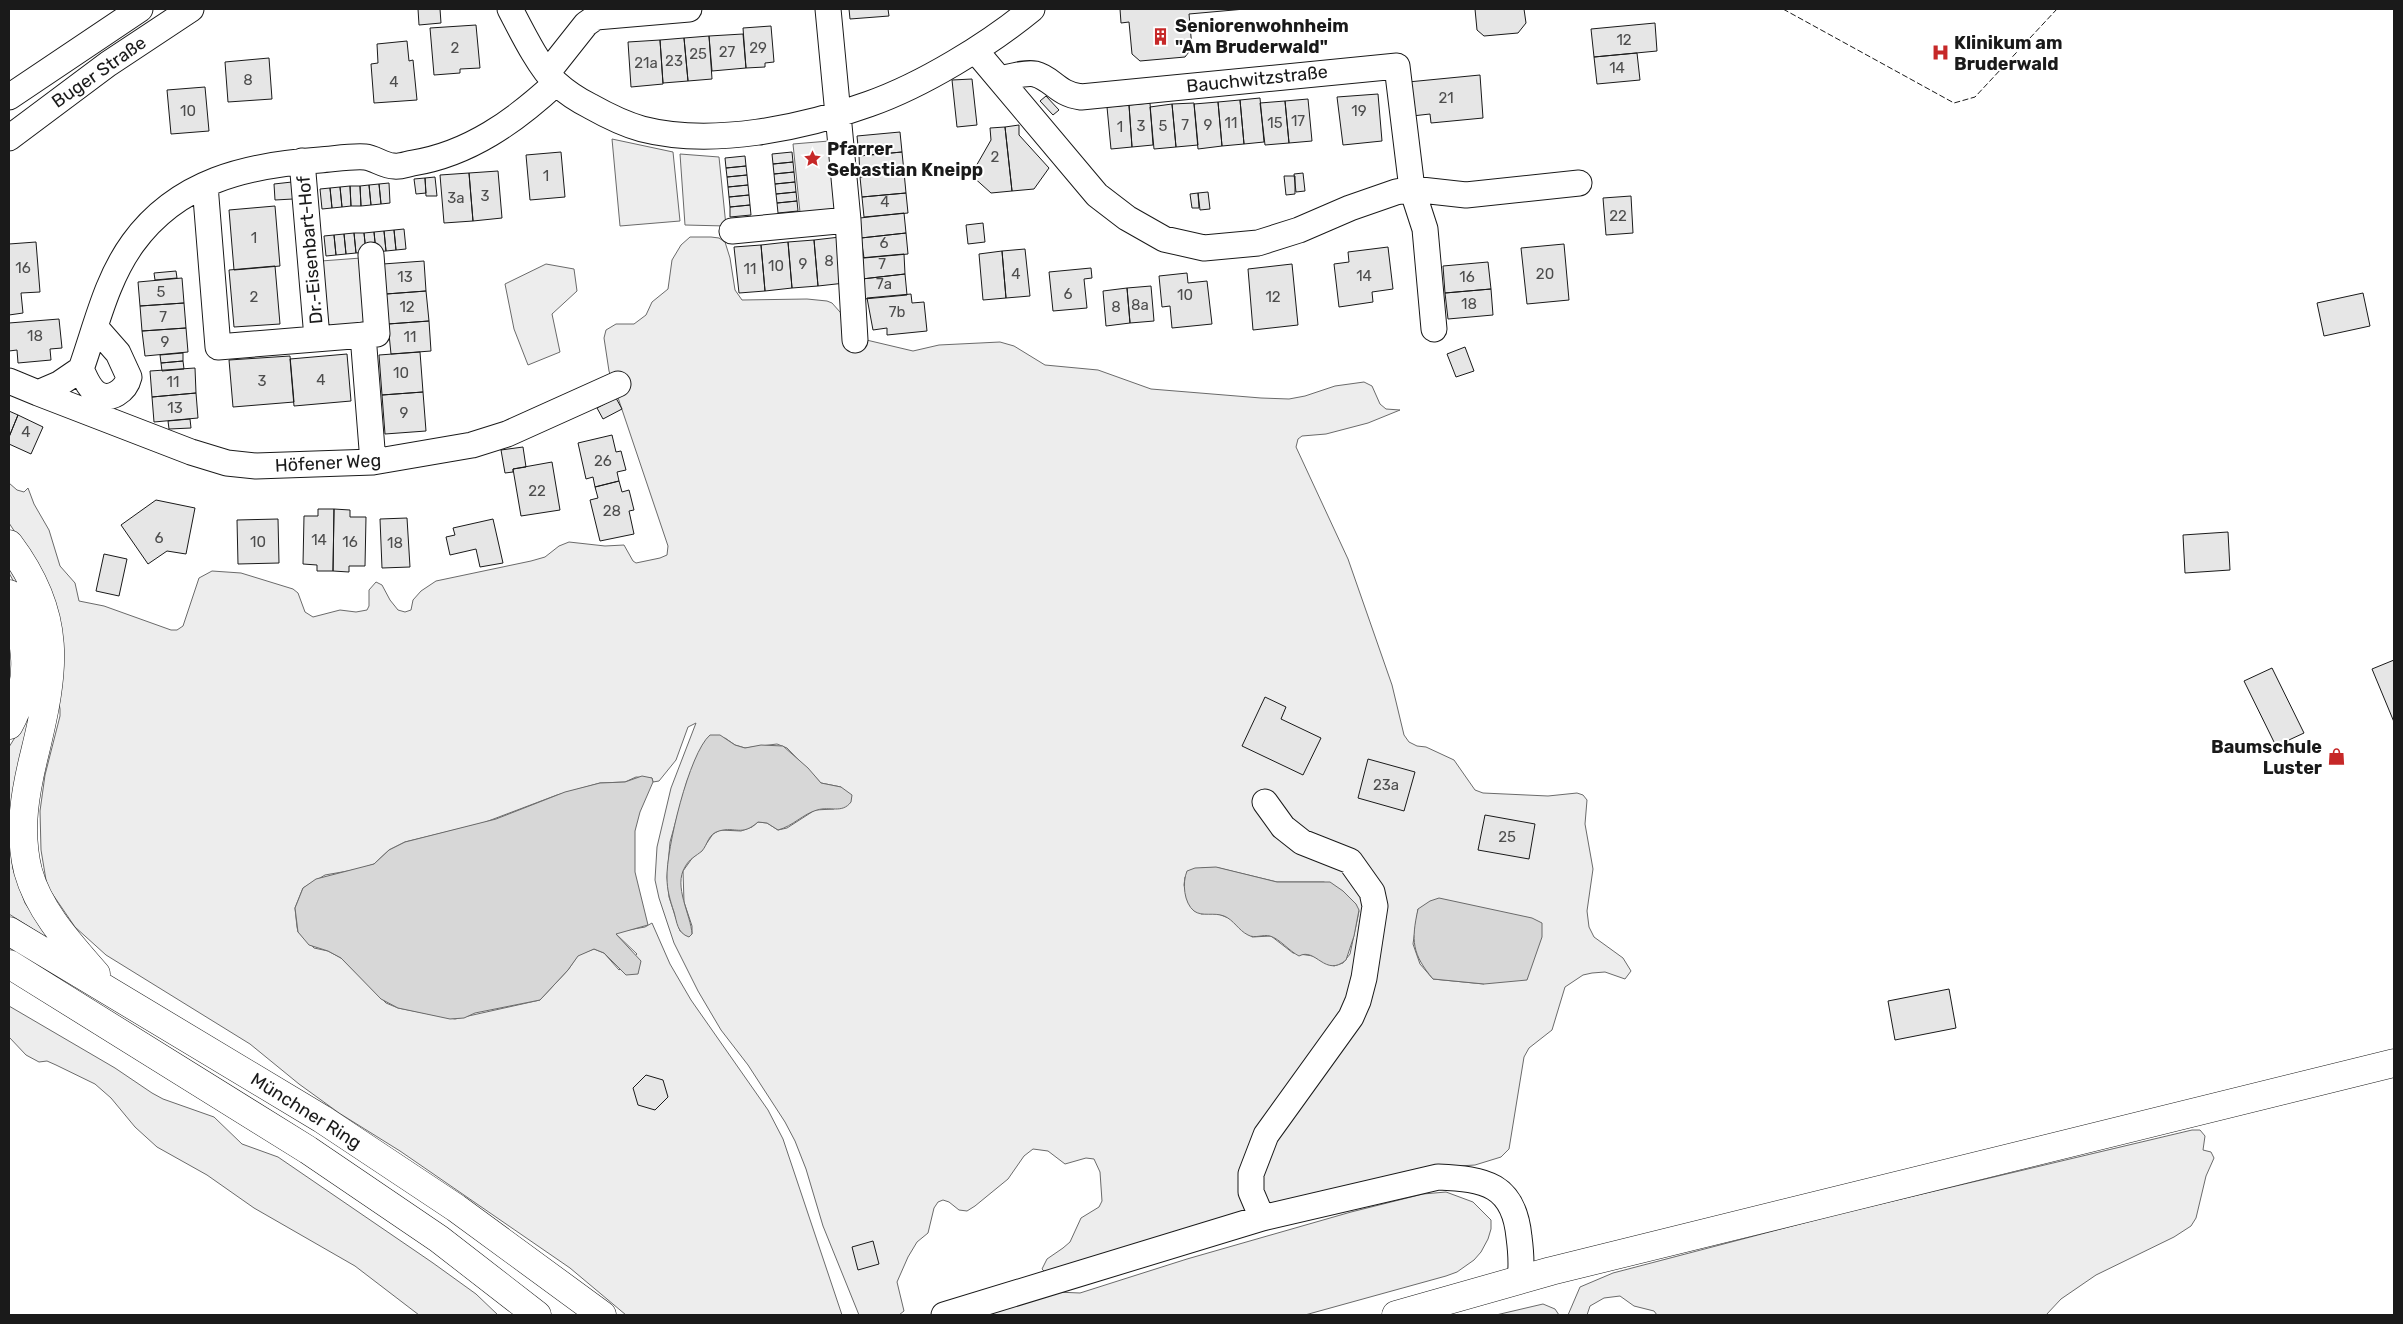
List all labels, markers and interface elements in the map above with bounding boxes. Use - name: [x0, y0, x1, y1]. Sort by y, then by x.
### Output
- place label: Seniorenwohnheim "Am Bruderwald": [1175, 15, 1349, 58]
- building icon: Seniorenwohnheim "Am Bruderwald": [1151, 26, 1171, 46]
- street label: Buger Straße: [48, 31, 150, 113]
- house number: 12: [1616, 31, 1632, 49]
- place label: Klinikum am Bruderwald: [1954, 32, 2062, 75]
- house number: 2: [451, 39, 460, 57]
- house number: 29: [749, 39, 767, 57]
- house number: 27: [719, 43, 736, 61]
- hospital icon: Klinikum am Bruderwald: [1930, 43, 1950, 63]
- house number: 25: [689, 45, 707, 63]
- house number: 23: [665, 52, 683, 70]
- house number: 21a: [634, 54, 658, 72]
- house number: 14: [1609, 59, 1625, 77]
- street label: Bauchwitzstraße: [1185, 61, 1329, 97]
- house number: 8: [243, 71, 253, 89]
- house number: 4: [389, 73, 399, 91]
- house number: 21: [1438, 89, 1454, 107]
- house number: 10: [180, 102, 196, 120]
- house number: 19: [1351, 102, 1367, 120]
- house number: 17: [1291, 112, 1305, 130]
- house number: 11: [1225, 114, 1237, 132]
- house number: 15: [1267, 114, 1283, 132]
- house number: 7: [1181, 116, 1189, 134]
- house number: 9: [1204, 116, 1213, 134]
- house number: 3: [1136, 117, 1146, 135]
- house number: 5: [1159, 117, 1168, 135]
- house number: 1: [1117, 118, 1123, 136]
- place label: Pfarrer Sebastian Kneipp: [827, 138, 983, 181]
- house number: 2: [991, 148, 1000, 166]
- place icon: Pfarrer Sebastian Kneipp: [803, 149, 823, 169]
- house number: 1: [543, 167, 549, 185]
- street label: Dr.-Eisenbart-Hof: [293, 175, 327, 325]
- house number: 3: [480, 187, 490, 205]
- house number: 3a: [447, 189, 465, 207]
- house number: 4: [880, 193, 890, 211]
- house number: 22: [1609, 207, 1627, 225]
- house number: 1: [251, 229, 257, 247]
- house number: 6: [879, 234, 889, 252]
- house number: 8: [824, 252, 834, 270]
- house number: 9: [799, 255, 808, 273]
- house number: 7: [878, 255, 886, 273]
- house number: 10: [768, 257, 784, 275]
- house number: 16: [15, 259, 31, 277]
- house number: 11: [744, 260, 756, 278]
- house number: 4: [1011, 265, 1021, 283]
- house number: 20: [1536, 265, 1554, 283]
- house number: 14: [1356, 267, 1372, 285]
- house number: 13: [397, 268, 413, 286]
- house number: 16: [1459, 268, 1475, 286]
- house number: 7a: [876, 275, 892, 293]
- house number: 5: [157, 283, 166, 301]
- house number: 6: [1063, 285, 1073, 303]
- house number: 10: [1177, 286, 1193, 304]
- house number: 2: [250, 288, 259, 306]
- house number: 12: [1265, 288, 1281, 306]
- house number: 18: [1461, 295, 1477, 313]
- house number: 8a: [1131, 296, 1149, 314]
- house number: 12: [399, 298, 415, 316]
- house number: 8: [1111, 298, 1121, 316]
- house number: 7b: [889, 303, 905, 321]
- house number: 7: [159, 308, 167, 326]
- house number: 18: [27, 327, 43, 345]
- house number: 11: [404, 328, 416, 346]
- house number: 9: [161, 333, 170, 351]
- house number: 10: [393, 364, 409, 382]
- house number: 4: [316, 371, 326, 389]
- house number: 3: [257, 372, 267, 390]
- house number: 11: [167, 373, 179, 391]
- house number: 13: [167, 399, 183, 417]
- house number: 9: [400, 404, 409, 422]
- house number: 4: [21, 423, 31, 441]
- street label: Höfener Weg: [274, 449, 382, 477]
- house number: 26: [594, 452, 612, 470]
- house number: 22: [528, 482, 546, 500]
- house number: 28: [603, 502, 621, 520]
- house number: 6: [154, 529, 164, 547]
- house number: 14: [311, 531, 327, 549]
- house number: 10: [250, 533, 266, 551]
- house number: 16: [342, 533, 358, 551]
- house number: 18: [387, 534, 403, 552]
- place label: Baumschule Luster: [2211, 736, 2322, 779]
- shop icon: Baumschule Luster: [2326, 747, 2346, 767]
- house number: 23a: [1373, 776, 1399, 794]
- house number: 25: [1498, 828, 1516, 846]
- street label: Münchner Ring: [246, 1068, 366, 1154]

